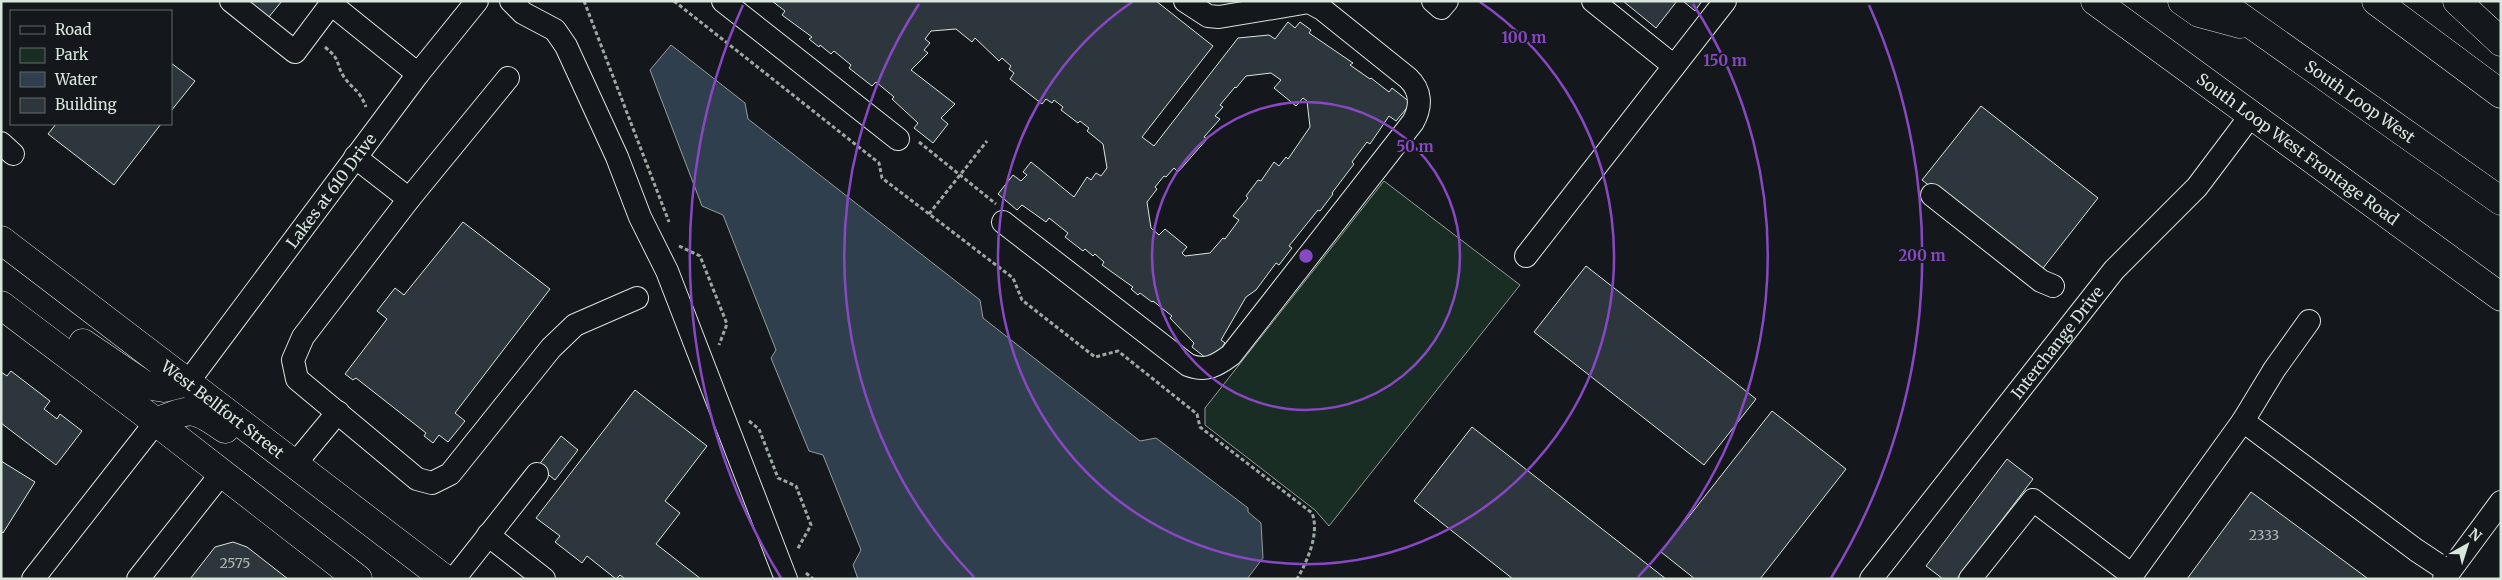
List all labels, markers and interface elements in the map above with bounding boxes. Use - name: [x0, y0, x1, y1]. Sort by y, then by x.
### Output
- legend: [10, 10, 172, 125]
- text: Road: [55, 20, 91, 39]
- text: 100 m: [1502, 28, 1546, 47]
- text: Park: [55, 45, 89, 64]
- text: 150 m: [1703, 51, 1747, 70]
- street label: South Loop West: [2301, 56, 2420, 148]
- street label: South Loop West Frontage Road: [2193, 69, 2403, 229]
- text: Water: [54, 70, 98, 89]
- text: Building: [55, 95, 117, 114]
- street label: Lakes at 610 Drive: [282, 129, 380, 252]
- text: 50 m: [1396, 137, 1434, 156]
- text: 200 m: [1898, 246, 1946, 265]
- centre of rings: [1297, 247, 1315, 265]
- street label: Interchange Drive: [2007, 282, 2108, 403]
- street label: West Bellfort Street: [157, 355, 289, 463]
- north arrow: [2442, 520, 2492, 570]
- text: N: [2465, 524, 2485, 545]
- house number: 2333: [2249, 526, 2279, 544]
- house number: 2575: [219, 554, 251, 572]

